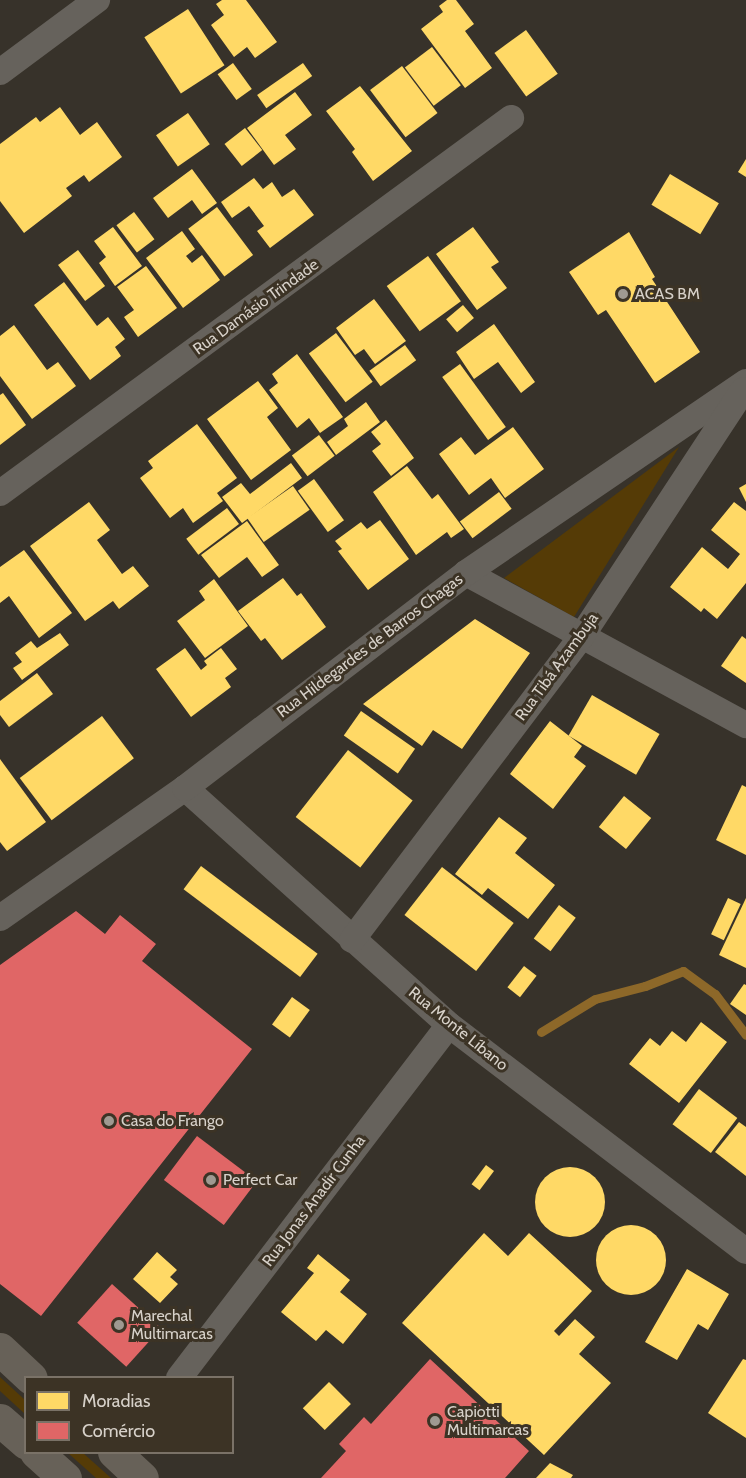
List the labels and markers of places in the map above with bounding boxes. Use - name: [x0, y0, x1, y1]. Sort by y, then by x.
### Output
- place label: ACAS BM: [635, 284, 700, 304]
- marker: ACAS BM: [616, 287, 630, 301]
- place label: Casa do Frango: [121, 1111, 224, 1131]
- marker: Casa do Frango: [102, 1114, 116, 1128]
- place label: Perfect Car: [223, 1170, 297, 1190]
- marker: Perfect Car: [204, 1173, 218, 1187]
- place label: Marechal Multimarcas: [131, 1306, 213, 1344]
- marker: Marechal Multimarcas: [112, 1318, 126, 1332]
- place label: Capiotti Multimarcas: [447, 1402, 529, 1440]
- marker: Capiotti Multimarcas: [428, 1414, 442, 1428]

